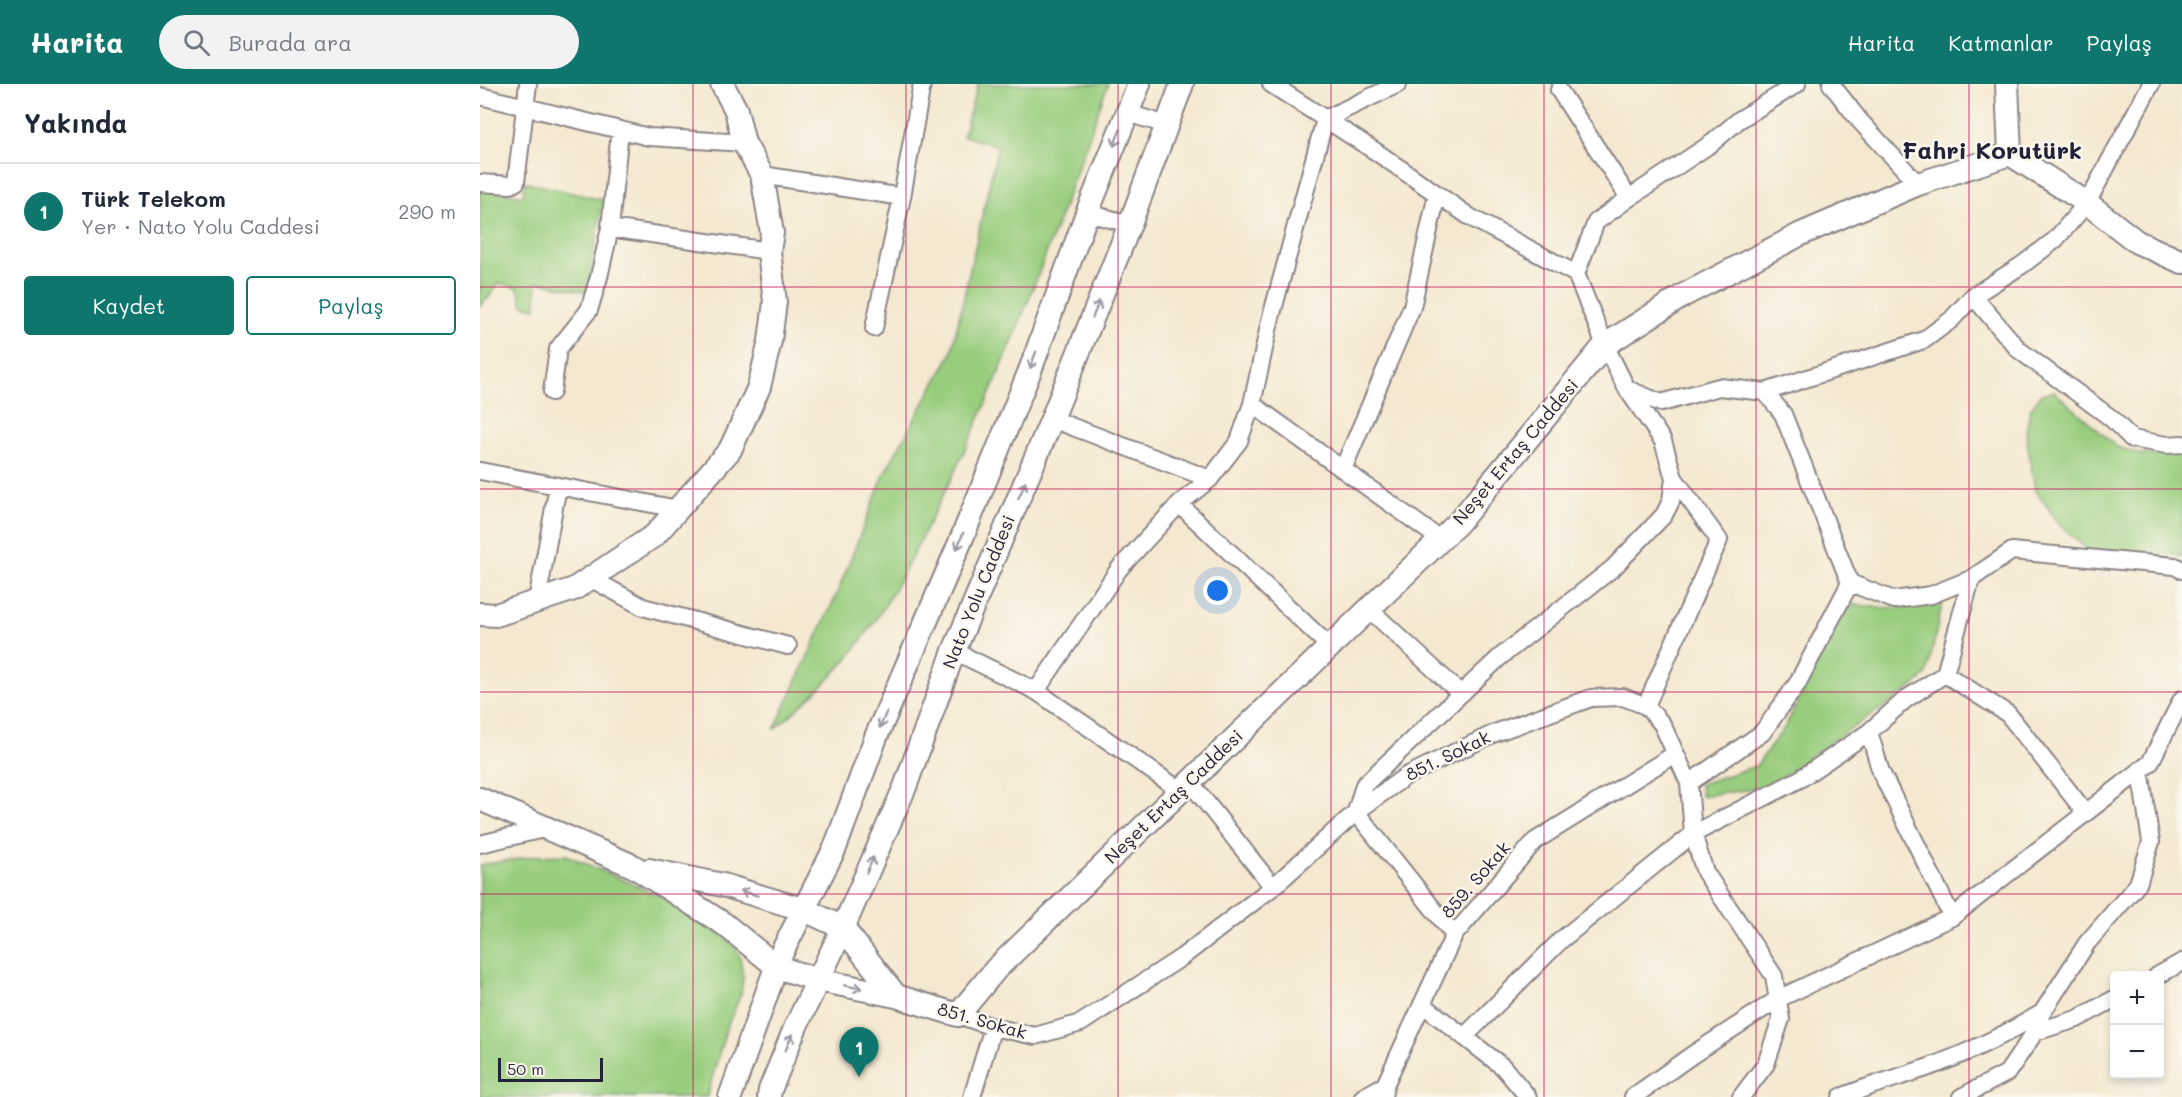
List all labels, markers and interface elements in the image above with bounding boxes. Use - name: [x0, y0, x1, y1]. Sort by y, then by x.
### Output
- search box: [159, 15, 579, 69]
- text: Harita: [30, 24, 123, 60]
- icon: search: [180, 26, 213, 59]
- text: Burada ara: [228, 28, 352, 57]
- text: Harita: [1848, 29, 1915, 56]
- text: Katmanlar: [1948, 29, 2054, 56]
- text: Paylaş: [2087, 29, 2152, 56]
- text: Yakında: [24, 106, 127, 140]
- one-way arrow: [1111, 129, 1122, 147]
- district label: Fahri Korutürk: [1902, 134, 2082, 165]
- text: Türk Telekom: [81, 184, 226, 213]
- text: 1: [39, 198, 48, 224]
- text: 290 m: [398, 198, 456, 224]
- text: Yer · Nato Yolu Caddesi: [81, 213, 320, 239]
- button: Kaydet: [24, 276, 234, 335]
- button: Paylaş: [246, 276, 456, 335]
- one-way arrow: [1091, 301, 1102, 319]
- one-way arrow: [1027, 350, 1038, 369]
- street label: Neşet Ertaş Caddesi: [1447, 373, 1583, 529]
- one-way arrow: [1016, 481, 1028, 499]
- street label: Nato Yolu Caddesi: [936, 511, 1020, 672]
- one-way arrow: [954, 531, 965, 549]
- your location: [1203, 576, 1232, 605]
- one-way arrow: [877, 710, 888, 729]
- street label: Neşet Ertaş Caddesi: [1099, 724, 1248, 869]
- street label: 851. Sokak: [1401, 724, 1494, 786]
- street label: 859. Sokak: [1435, 836, 1515, 923]
- one-way arrow: [864, 856, 876, 874]
- one-way arrow: [740, 887, 759, 898]
- map controls: [2110, 971, 2164, 1079]
- button: +: [2110, 971, 2164, 1025]
- one-way arrow: [844, 982, 863, 994]
- street label: 851. Sokak: [935, 996, 1030, 1044]
- button: −: [2110, 1025, 2164, 1079]
- pin: 1: [840, 1028, 878, 1077]
- one-way arrow: [784, 1034, 795, 1052]
- scale bar: [498, 1055, 603, 1082]
- text: 50 m: [507, 1058, 544, 1079]

